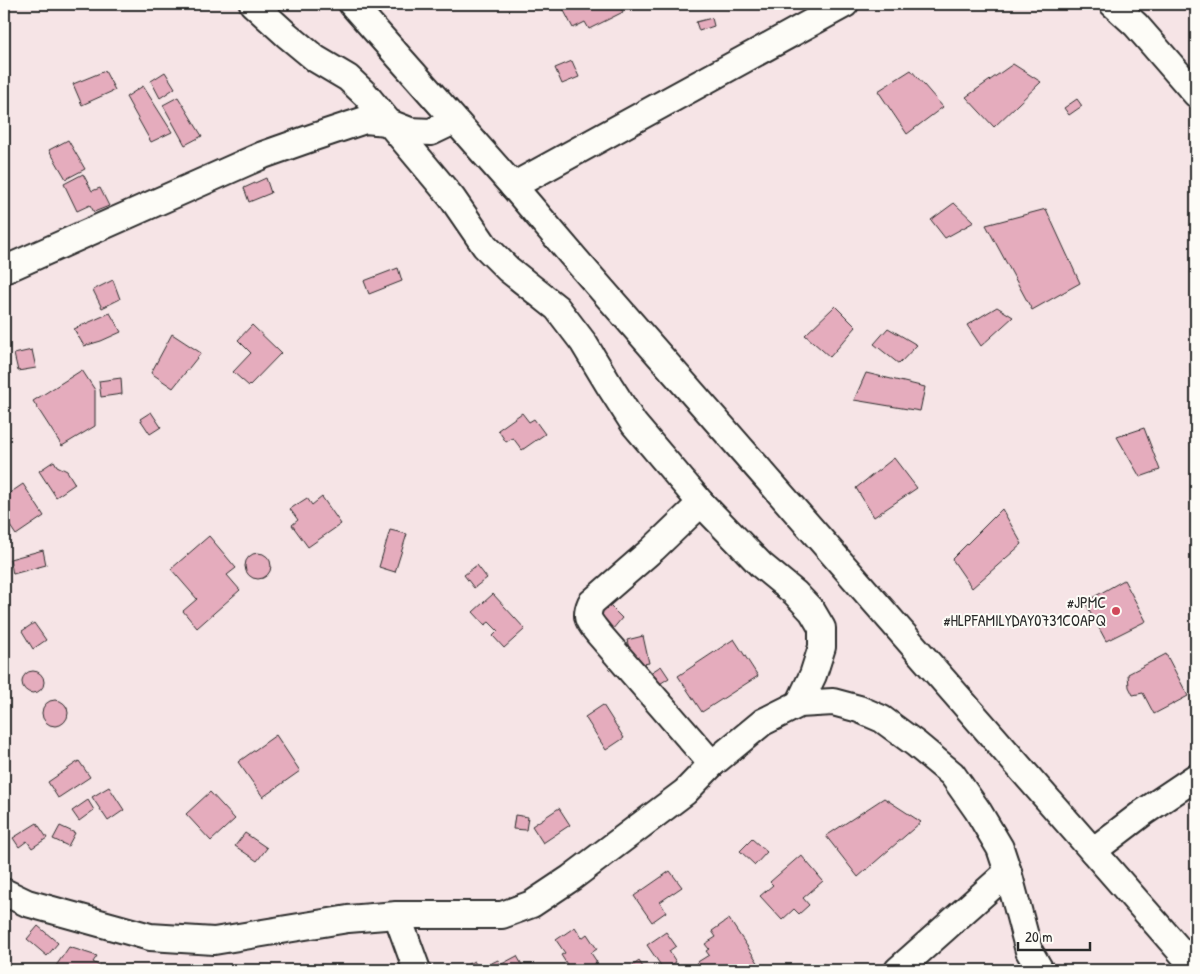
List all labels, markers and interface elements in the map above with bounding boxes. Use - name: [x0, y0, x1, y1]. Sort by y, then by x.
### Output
- place label: #JPMC #HLPFAMILYDAY0731COAPQ: [943, 591, 1106, 631]
- marker: #JPMC #HLPFAMILYDAY0731COAPQ: [1110, 605, 1122, 617]
- scale bar: [1018, 919, 1090, 951]
- text: 20 m: [1025, 926, 1052, 947]

